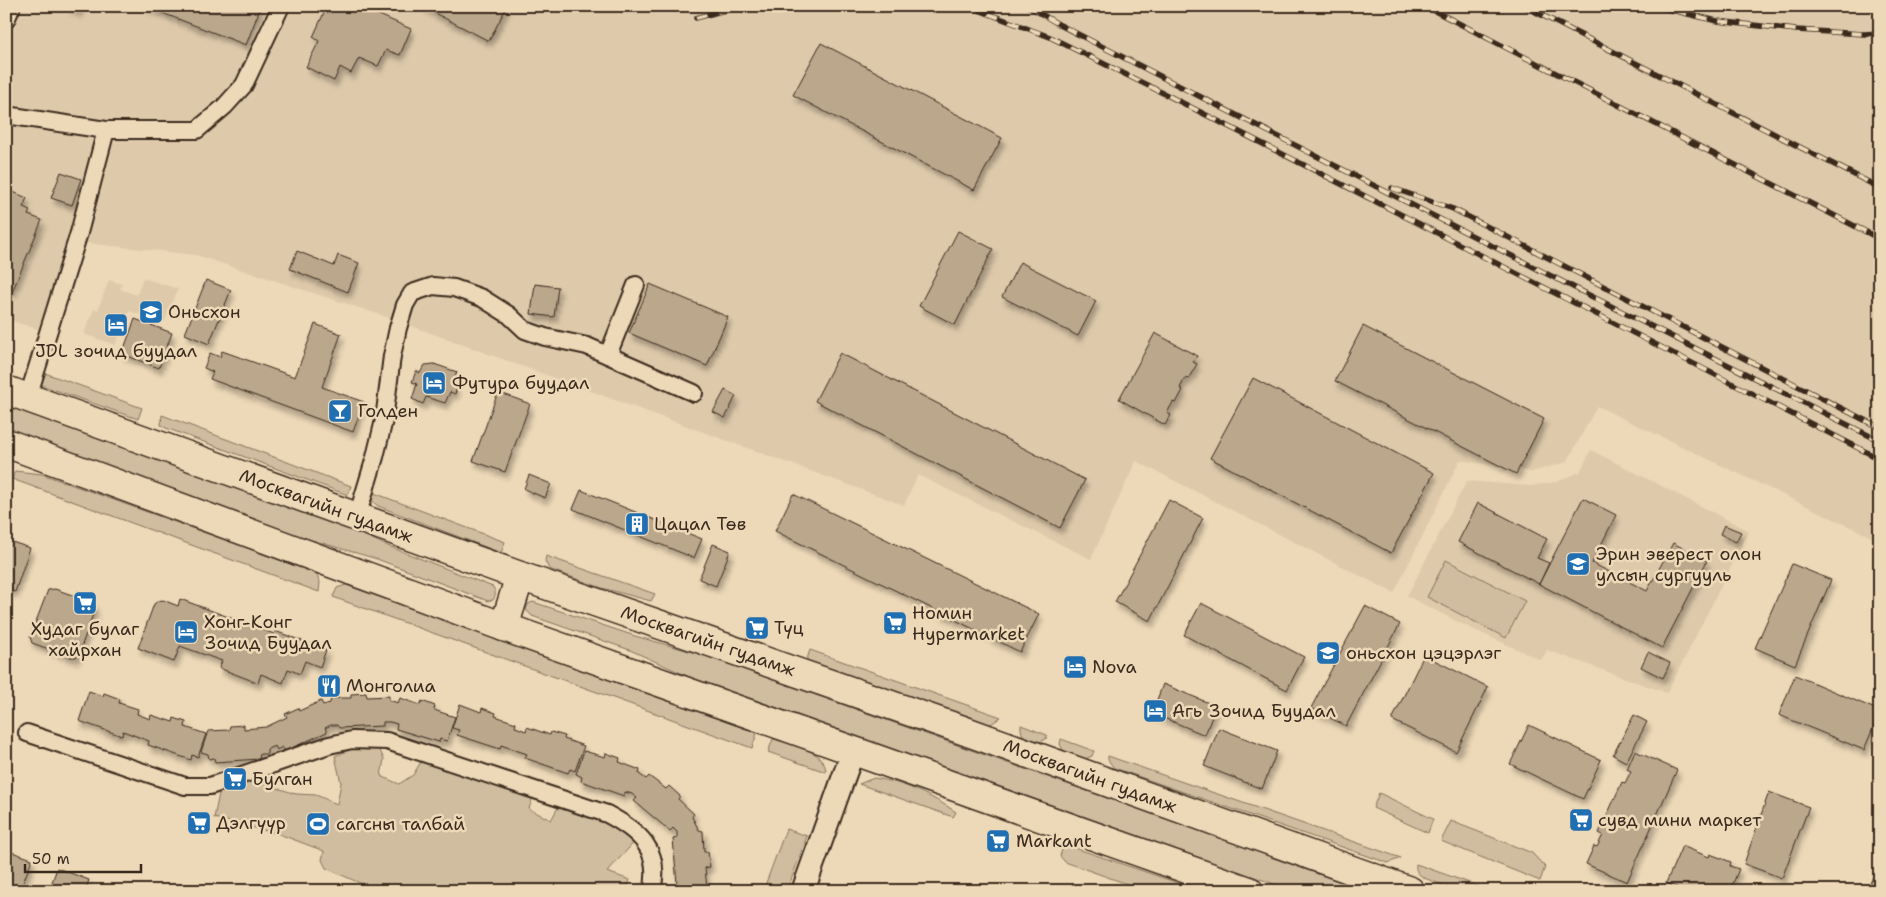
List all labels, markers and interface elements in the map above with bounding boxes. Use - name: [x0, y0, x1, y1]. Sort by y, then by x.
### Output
- school or university icon: Оньсхон: [138, 299, 164, 325]
- place label: Оньсхон: [168, 300, 240, 324]
- hotel icon: JDL зочид буудал: [103, 312, 129, 338]
- place label: JDL зочид буудал: [35, 339, 197, 363]
- hotel icon: Футура буудал: [421, 370, 447, 396]
- place label: Футура буудал: [452, 371, 589, 395]
- bar icon: Голден: [327, 398, 353, 424]
- place label: Голден: [358, 399, 418, 423]
- street label: Москвагийн гудамж: [236, 463, 417, 549]
- building icon: Цацал Төв: [624, 511, 650, 537]
- place label: Цацал Төв: [654, 512, 746, 536]
- place label: Эрин эверест олон улсын сургууль: [1596, 542, 1761, 587]
- school or university icon: Эрин эверест олон улсын сургууль: [1565, 551, 1591, 577]
- supermarket icon: Худаг булаг хайрхан: [72, 590, 98, 616]
- street label: Москвагийн гудамж: [618, 600, 799, 682]
- place label: Номин Hyрermarket: [912, 601, 1025, 646]
- place label: Хонг-Kонг 3очид Буудал: [204, 610, 331, 655]
- supermarket icon: Номин Hyрermarket: [882, 610, 908, 636]
- supermarket icon: Түц: [744, 615, 770, 641]
- place label: Түц: [774, 616, 804, 640]
- place label: Худаг булаг хайрхан: [31, 617, 139, 662]
- hotel icon: Хонг-Kонг 3очид Буудал: [173, 619, 199, 645]
- school or university icon: оньсхон цэцэрлэг: [1315, 640, 1341, 666]
- place label: оньсхон цэцэрлэг: [1346, 641, 1501, 665]
- hotel icon: Nova: [1062, 654, 1088, 680]
- place label: Nova: [1092, 655, 1137, 679]
- restaurant icon: Монголиа: [316, 673, 342, 699]
- place label: Монголиа: [346, 674, 436, 698]
- hotel icon: Агь 3очид Буудал: [1142, 698, 1168, 724]
- place label: Агь 3очид Буудал: [1172, 699, 1336, 723]
- street label: Москвагийн гудамж: [1000, 733, 1181, 819]
- supermarket icon: Булган: [222, 766, 248, 792]
- place label: Булган: [252, 767, 313, 791]
- supermarket icon: сувд мини маркет: [1568, 807, 1594, 833]
- place label: сувд мини маркет: [1598, 808, 1762, 832]
- supermarket icon: Дэлгүүр: [186, 810, 212, 836]
- place label: Дэлгүүр: [216, 811, 286, 835]
- sports icon: сагсны талбай: [305, 811, 331, 837]
- place label: сагсны талбай: [336, 812, 465, 836]
- supermarket icon: Markant: [985, 828, 1011, 854]
- place label: Markant: [1016, 829, 1092, 853]
- scale bar: [25, 842, 141, 874]
- text: 50 m: [32, 849, 70, 869]

